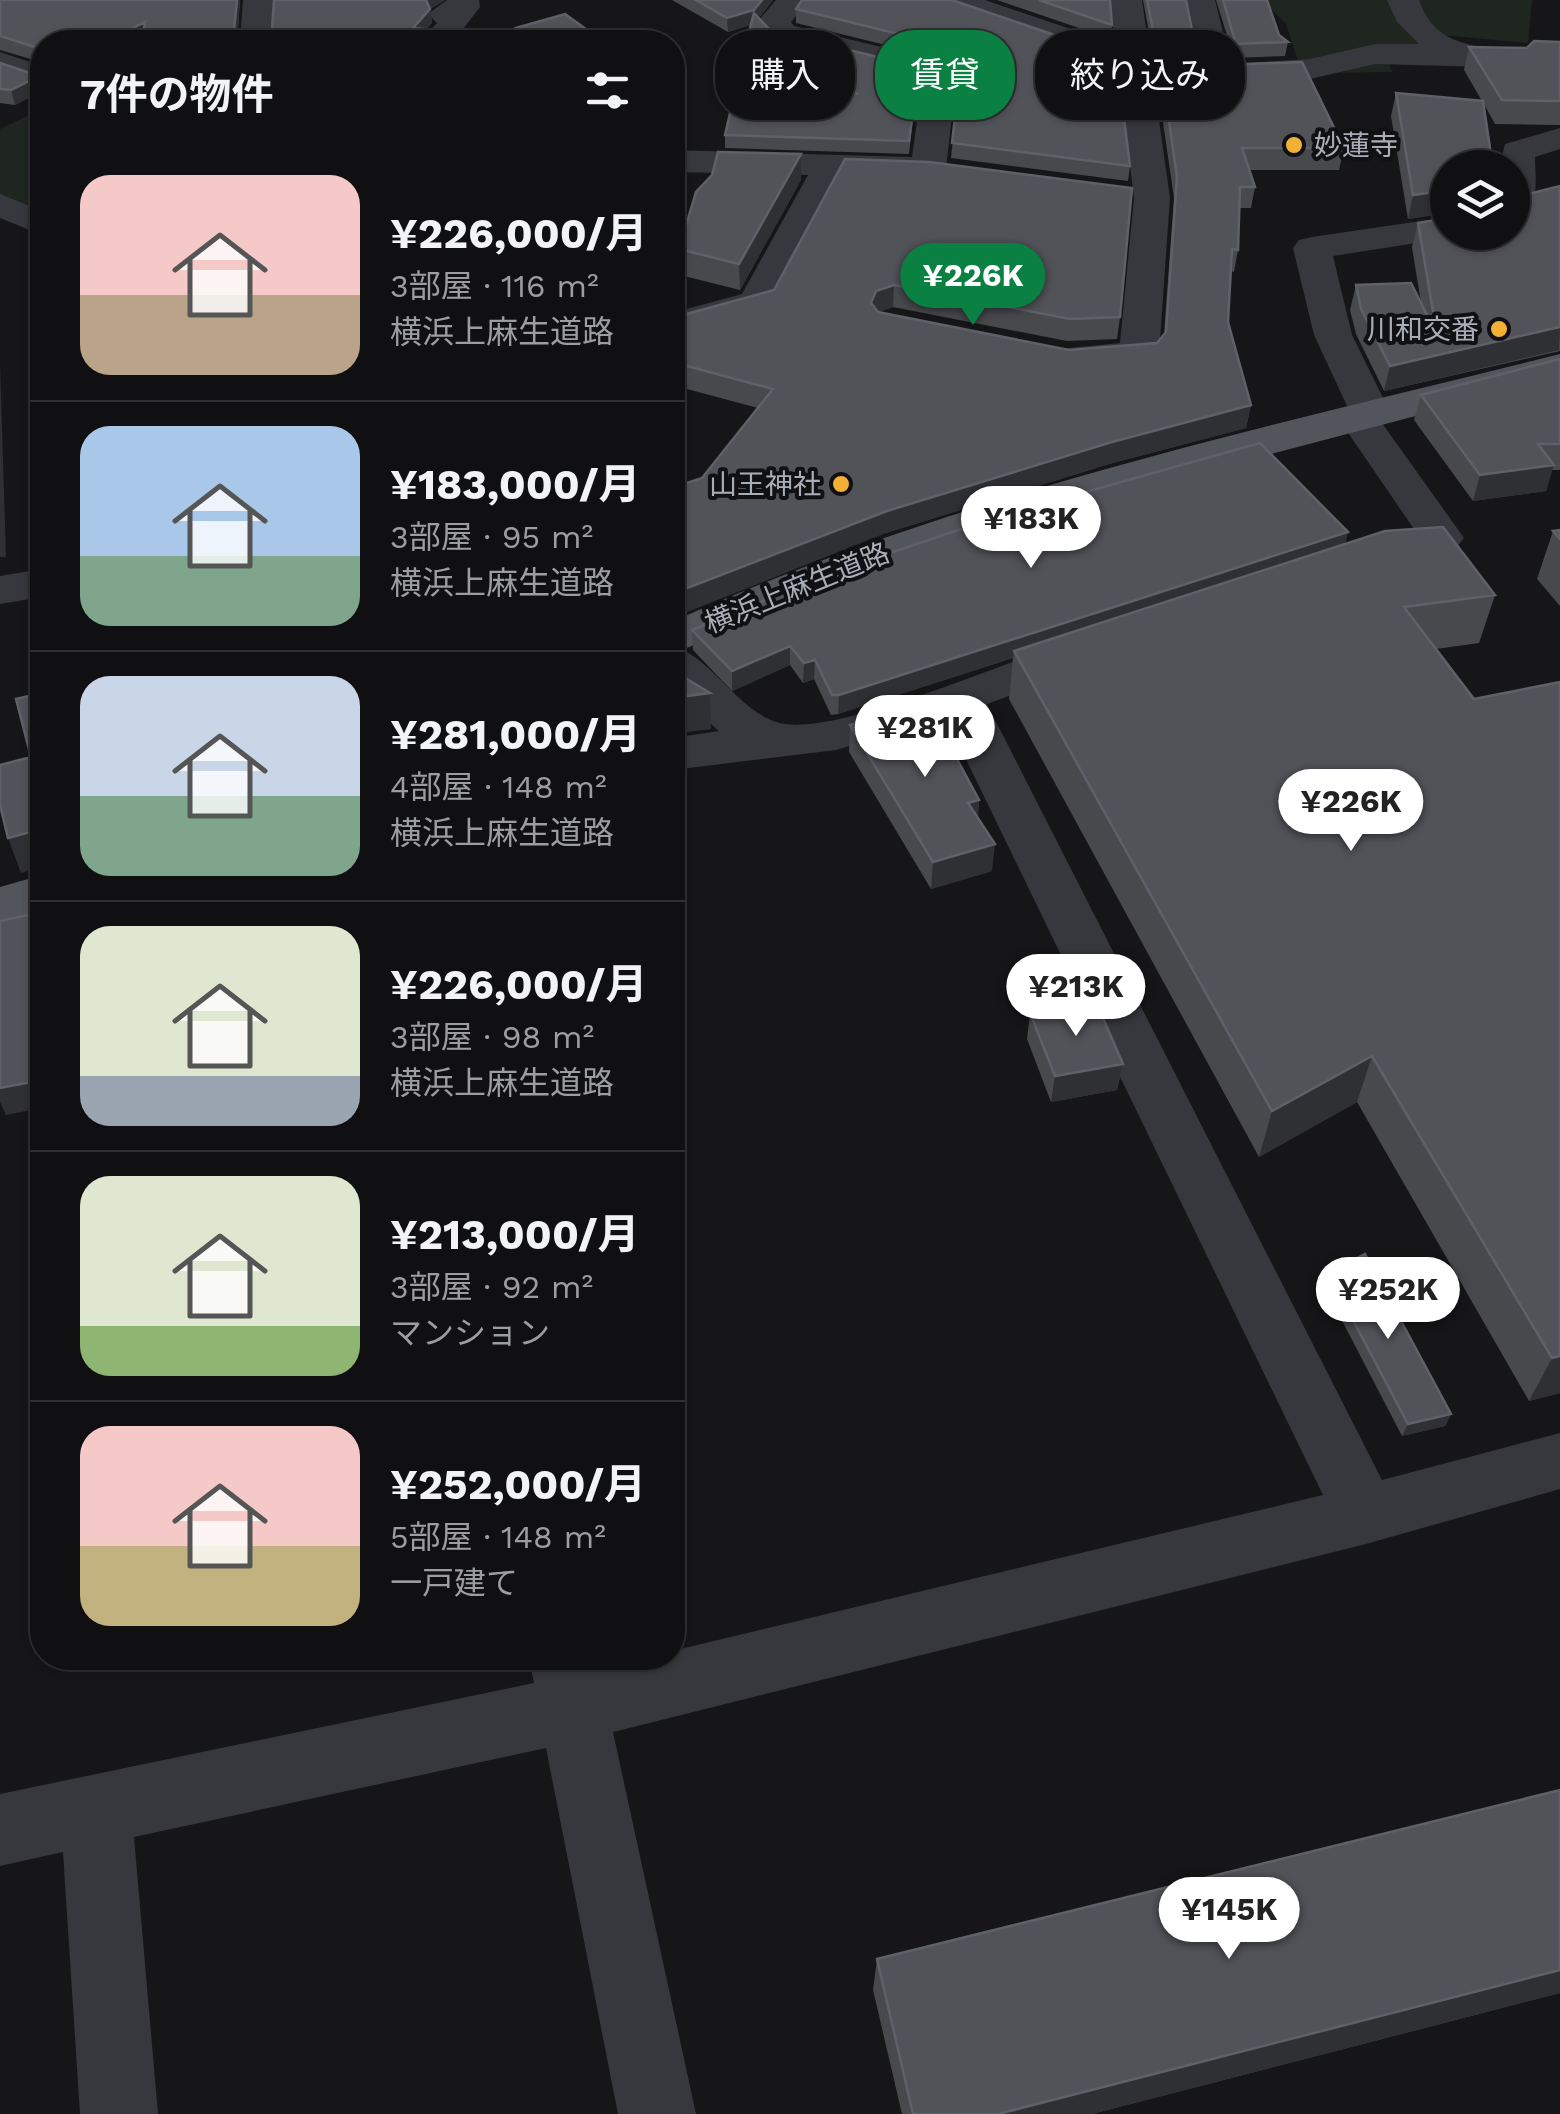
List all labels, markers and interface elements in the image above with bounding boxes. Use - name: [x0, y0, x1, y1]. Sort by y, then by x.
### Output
- chip: 購入: [715, 30, 855, 120]
- chip: 賃貸: [875, 30, 1015, 120]
- chip: 絞り込み: [1035, 30, 1245, 120]
- icon: filters: [580, 63, 635, 118]
- text: 7件の物件: [80, 70, 274, 119]
- place label: 妙蓮寺: [1314, 129, 1398, 162]
- marker: 妙蓮寺: [1283, 134, 1305, 156]
- map controls: [1430, 150, 1530, 250]
- button: layers: [1430, 150, 1530, 250]
- text: ¥226,000/月: [390, 209, 648, 258]
- icon: home: [160, 215, 280, 335]
- pin: ¥226K: [903, 243, 1043, 328]
- text: ¥226K: [922, 256, 1024, 294]
- text: 3部屋 · 116 m²: [390, 267, 599, 305]
- text: 横浜上麻生道路: [390, 313, 614, 351]
- place label: 川和交番: [1367, 313, 1479, 346]
- marker: 川和交番: [1488, 318, 1510, 340]
- text: ¥183,000/月: [390, 460, 641, 509]
- icon: home: [160, 466, 280, 586]
- place label: 山王神社: [709, 468, 821, 501]
- marker: 山王神社: [830, 473, 852, 495]
- pin: ¥183K: [961, 486, 1101, 571]
- text: ¥183K: [983, 499, 1079, 537]
- text: 3部屋 · 95 m²: [390, 518, 593, 556]
- street label: 横浜上麻生道路: [700, 536, 894, 640]
- text: 横浜上麻生道路: [390, 564, 614, 602]
- pin: ¥281K: [855, 695, 995, 780]
- text: ¥281K: [877, 708, 973, 746]
- text: ¥281,000/月: [390, 710, 641, 759]
- icon: home: [160, 716, 280, 836]
- text: 4部屋 · 148 m²: [390, 768, 607, 806]
- pin: ¥226K: [1281, 769, 1421, 854]
- text: ¥226K: [1300, 782, 1402, 820]
- text: 横浜上麻生道路: [390, 814, 614, 852]
- pin: ¥213K: [1006, 954, 1146, 1039]
- text: ¥226,000/月: [390, 960, 648, 1009]
- icon: home: [160, 966, 280, 1086]
- text: ¥213K: [1028, 967, 1124, 1005]
- text: 3部屋 · 98 m²: [390, 1018, 594, 1056]
- text: 横浜上麻生道路: [390, 1064, 614, 1102]
- text: ¥213,000/月: [390, 1210, 640, 1259]
- icon: home: [160, 1216, 280, 1336]
- pin: ¥252K: [1318, 1257, 1458, 1342]
- text: 3部屋 · 92 m²: [390, 1268, 593, 1306]
- text: ¥252K: [1338, 1270, 1438, 1308]
- text: マンション: [390, 1314, 550, 1352]
- text: ¥252,000/月: [390, 1460, 646, 1509]
- icon: home: [160, 1466, 280, 1586]
- text: 5部屋 · 148 m²: [390, 1518, 606, 1556]
- text: 一戸建て: [390, 1564, 518, 1602]
- pin: ¥145K: [1159, 1877, 1299, 1962]
- text: ¥145K: [1181, 1890, 1277, 1928]

